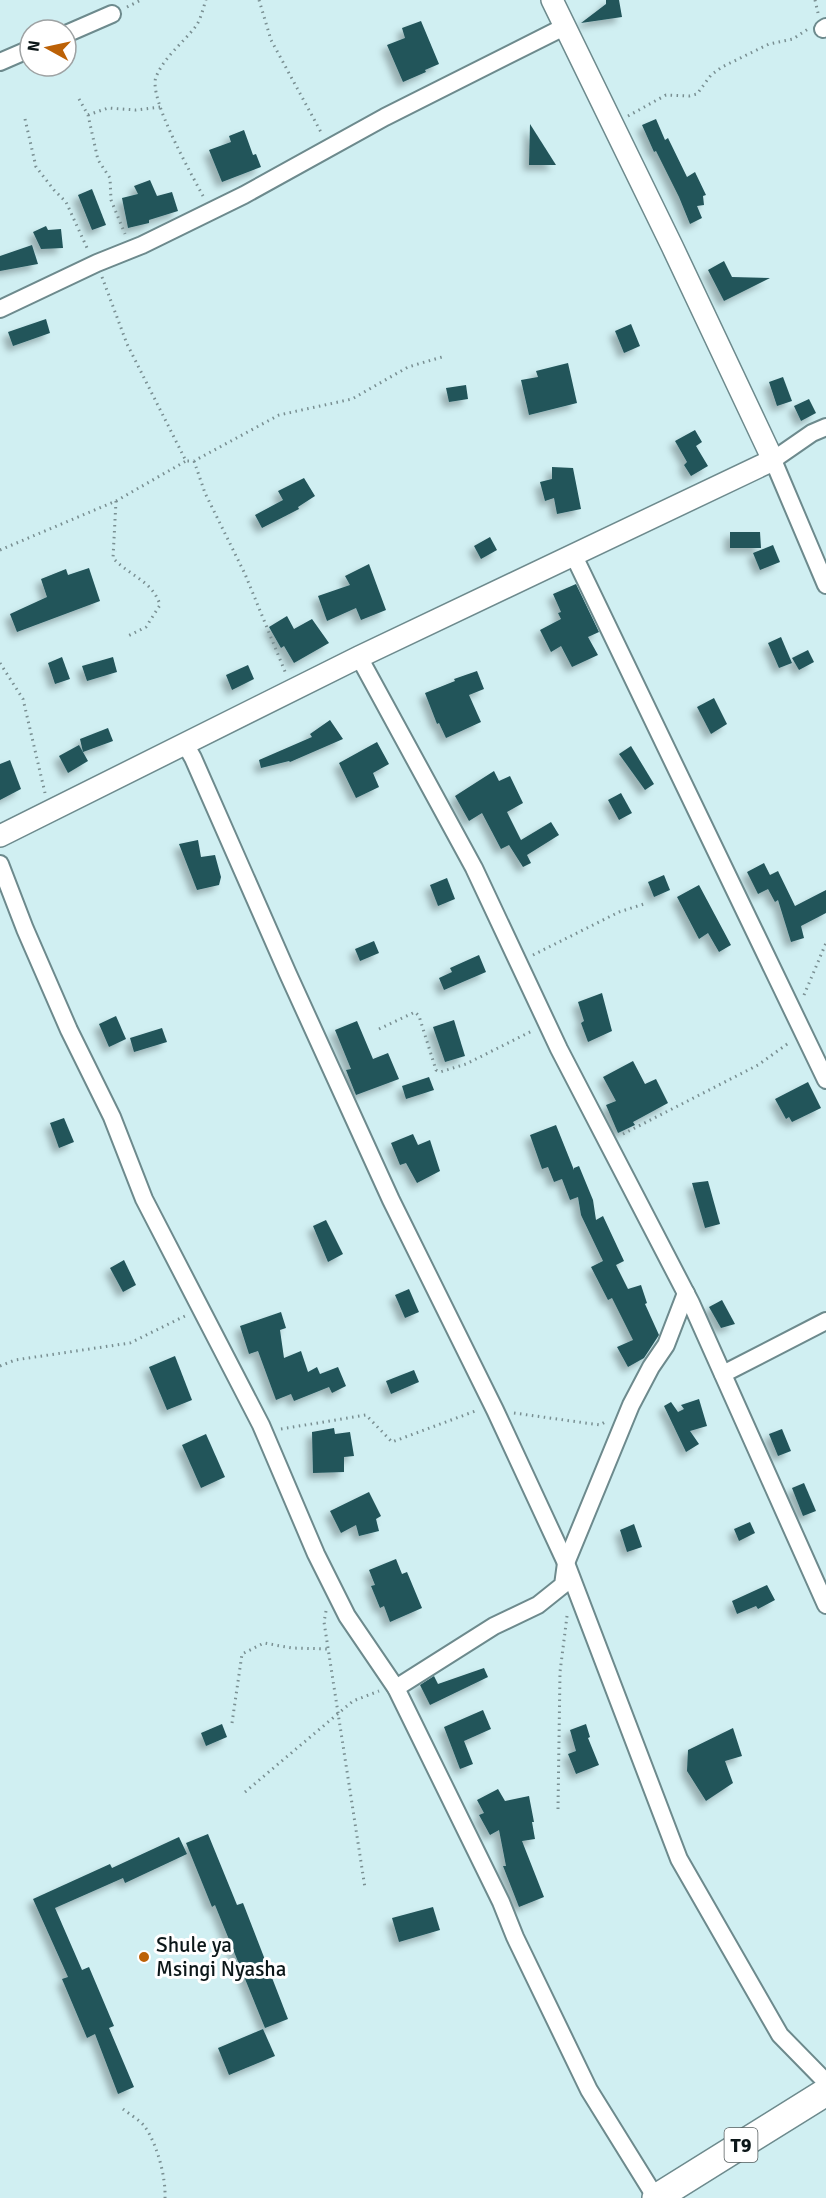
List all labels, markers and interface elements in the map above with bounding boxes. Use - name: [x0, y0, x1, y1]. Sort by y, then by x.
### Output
- north arrow: [18, 18, 78, 78]
- text: N: [23, 39, 45, 53]
- place label: Shule ya Msingi Nyasha: [156, 1932, 286, 1982]
- marker: Shule ya Msingi Nyasha: [137, 1950, 151, 1964]
- road number: T9: [724, 2128, 758, 2162]

